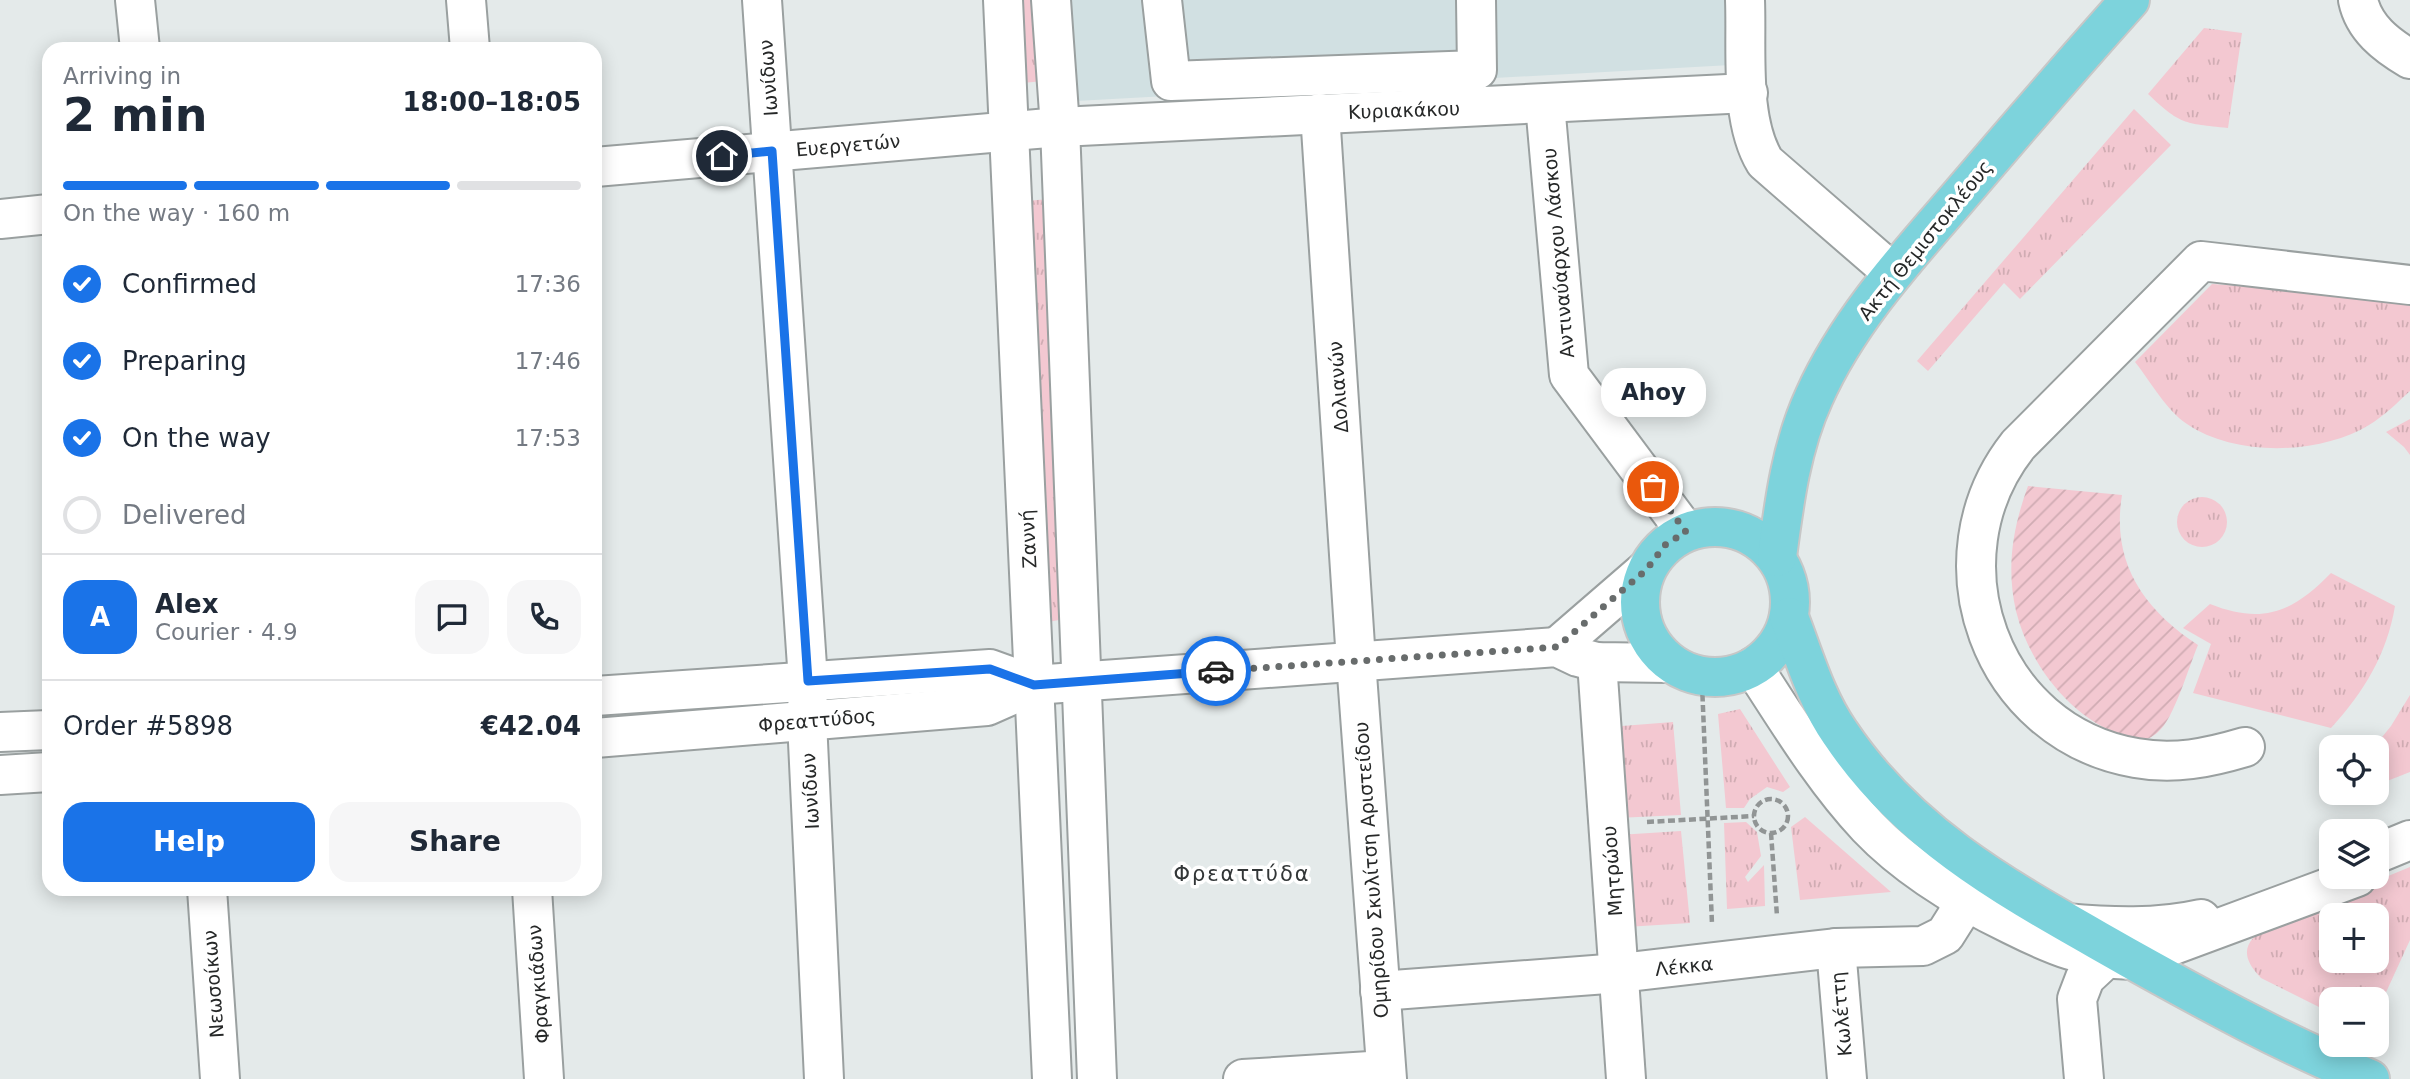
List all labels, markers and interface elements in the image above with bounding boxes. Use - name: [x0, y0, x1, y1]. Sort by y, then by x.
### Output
- street label: Ιωνίδων: [754, 39, 782, 117]
- text: Arriving in: [63, 63, 181, 89]
- text: 18:00–18:05: [402, 87, 581, 117]
- text: 2 min: [63, 88, 207, 142]
- street label: Κυριακάκου: [1348, 97, 1460, 123]
- pin: [692, 126, 752, 186]
- street label: Ευεργετών: [795, 129, 901, 161]
- icon: home: [703, 137, 741, 175]
- street label: Αντιναύαρχου Λάσκου: [1538, 147, 1578, 359]
- street label: Ακτή Θεμιστοκλέους: [1854, 156, 1996, 324]
- text: On the way · 160 m: [63, 200, 290, 226]
- icon: check: [63, 265, 101, 303]
- text: Confirmed: [122, 269, 257, 299]
- text: 17:36: [515, 271, 581, 297]
- street label: Δολιανών: [1324, 340, 1352, 434]
- icon: check: [63, 342, 101, 380]
- text: Preparing: [122, 346, 247, 376]
- text: 17:46: [515, 348, 581, 374]
- callout: Ahoy: [1600, 368, 1706, 417]
- text: Ahoy: [1621, 379, 1686, 405]
- icon: check: [63, 419, 101, 457]
- text: On the way: [122, 423, 271, 453]
- text: 17:53: [515, 425, 581, 451]
- pin: [1623, 457, 1683, 517]
- icon: bag: [1634, 468, 1672, 506]
- text: Delivered: [122, 500, 246, 530]
- street label: Ζαννή: [1015, 509, 1041, 569]
- button: chat: [415, 580, 489, 654]
- button: phone: [507, 580, 581, 654]
- text: Alex: [155, 589, 218, 619]
- text: A: [90, 602, 110, 632]
- text: Courier · 4.9: [155, 619, 298, 645]
- courier: [1181, 636, 1251, 706]
- icon: car: [1197, 652, 1235, 690]
- street label: Φρεαττύδος: [757, 704, 877, 736]
- text: Order #5898: [63, 711, 233, 741]
- text: €42.04: [481, 711, 581, 741]
- street label: Ομηρίδου Σκυλίτση Αριστείδου: [1350, 721, 1392, 1019]
- map controls: [2319, 735, 2389, 1057]
- button: locate: [2319, 735, 2389, 805]
- street label: Ιωνίδων: [797, 752, 823, 830]
- button: Help: [63, 802, 315, 882]
- button: Share: [329, 802, 581, 882]
- button: layers: [2319, 819, 2389, 889]
- street label: Μητρώου: [1598, 825, 1626, 917]
- district label: Φρεαττύδα: [1173, 862, 1311, 886]
- button: +: [2319, 903, 2389, 973]
- street label: Φραγκιάδων: [523, 924, 553, 1044]
- street label: Νεωσοίκων: [198, 929, 228, 1039]
- street label: Λέκκα: [1654, 952, 1714, 980]
- street label: Κωλέττη: [1826, 971, 1856, 1057]
- button: −: [2319, 987, 2389, 1057]

